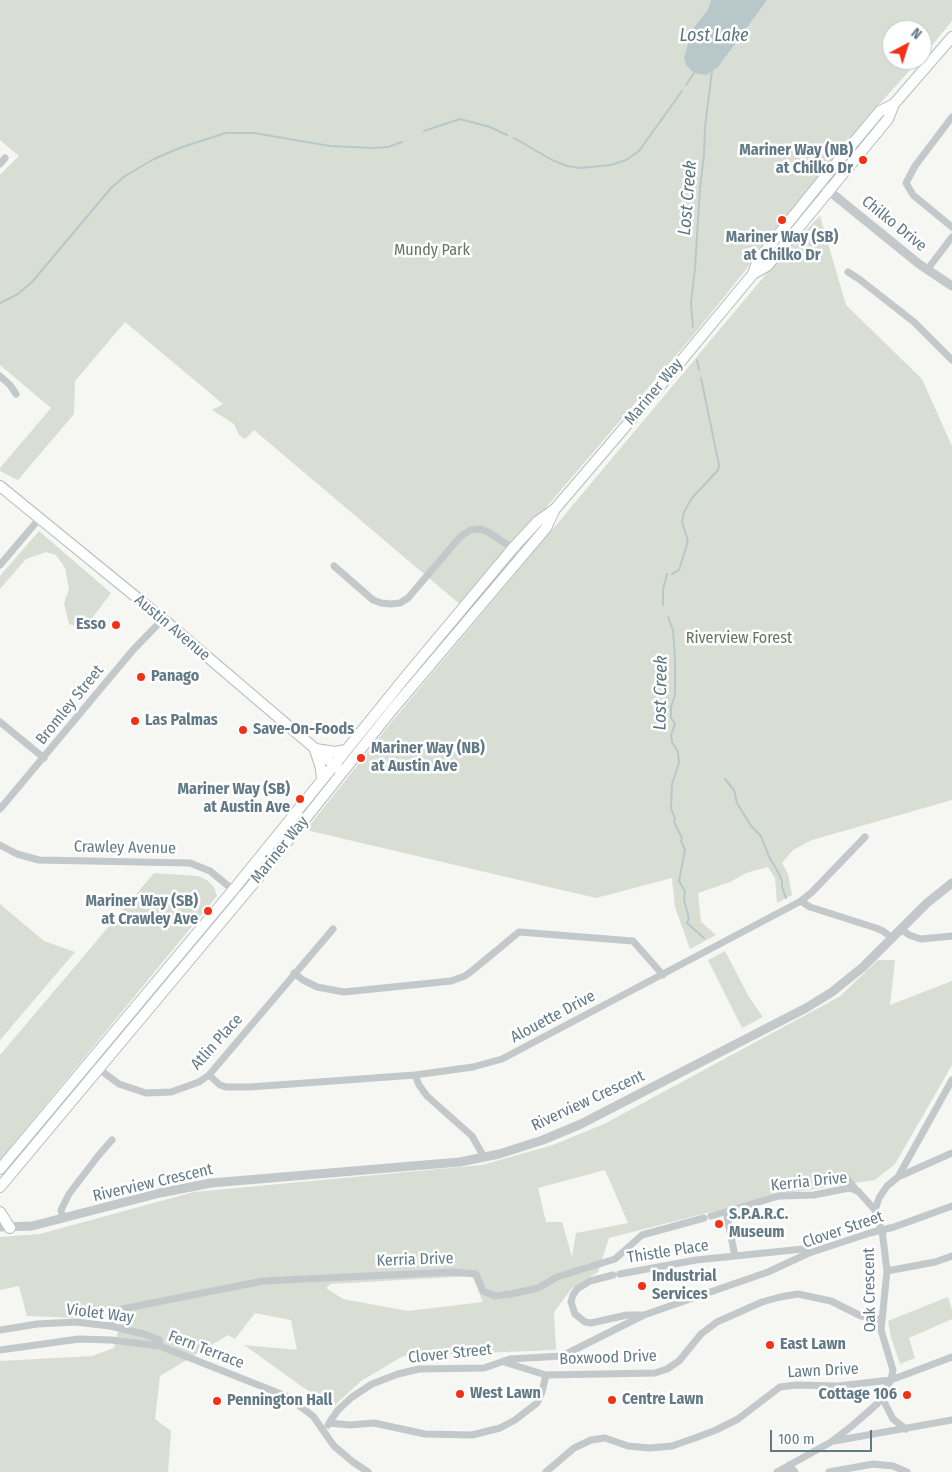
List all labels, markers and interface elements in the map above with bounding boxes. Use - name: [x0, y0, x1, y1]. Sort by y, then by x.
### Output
- north arrow: [882, 20, 932, 70]
- water label: Lost Lake: [680, 25, 748, 47]
- text: N: [908, 25, 925, 43]
- place label: Mariner Way (NB) at Chilko Dr: [739, 141, 853, 179]
- marker: Mariner Way (NB) at Chilko Dr: [857, 154, 869, 166]
- water label: Lost Creek: [674, 160, 702, 236]
- street label: Chilko Drive: [858, 192, 930, 256]
- marker: Mariner Way (SB) at Chilko Dr: [776, 214, 788, 226]
- place label: Mariner Way (SB) at Chilko Dr: [726, 228, 838, 266]
- park label: Mundy Park: [394, 241, 470, 261]
- street label: Mariner Way: [621, 355, 687, 429]
- street label: Austin Avenue: [130, 591, 214, 665]
- place label: Esso: [76, 615, 106, 635]
- marker: Esso: [110, 619, 122, 631]
- park label: Riverview Forest: [686, 629, 792, 649]
- water label: Lost Creek: [650, 655, 672, 731]
- street label: Bromley Street: [32, 661, 108, 749]
- place label: Panago: [151, 667, 199, 687]
- marker: Panago: [135, 671, 147, 683]
- place label: Las Palmas: [145, 711, 218, 731]
- marker: Las Palmas: [129, 715, 141, 727]
- place label: Save-On-Foods: [253, 720, 354, 740]
- marker: Save-On-Foods: [237, 724, 249, 736]
- place label: Mariner Way (NB) at Austin Ave: [371, 739, 485, 777]
- marker: Mariner Way (NB) at Austin Ave: [355, 752, 367, 764]
- place label: Mariner Way (SB) at Austin Ave: [177, 780, 290, 818]
- marker: Mariner Way (SB) at Austin Ave: [294, 793, 306, 805]
- street label: Mariner Way: [247, 813, 313, 887]
- street label: Crawley Avenue: [74, 838, 176, 858]
- place label: Mariner Way (SB) at Crawley Ave: [85, 892, 198, 930]
- marker: Mariner Way (SB) at Crawley Ave: [202, 905, 214, 917]
- street label: Alouette Drive: [507, 987, 599, 1047]
- street label: Atlin Place: [187, 1010, 247, 1074]
- street label: Riverview Crescent: [528, 1066, 648, 1136]
- street label: Riverview Crescent: [91, 1160, 215, 1206]
- street label: Kerria Drive: [770, 1168, 848, 1196]
- place label: S.P.A.R.C. Museum: [729, 1205, 788, 1243]
- street label: Clover Street: [800, 1207, 886, 1253]
- marker: S.P.A.R.C. Museum: [713, 1218, 725, 1230]
- street label: Thistle Place: [626, 1236, 710, 1268]
- street label: Oak Crescent: [860, 1247, 880, 1333]
- street label: Kerria Drive: [376, 1249, 454, 1271]
- place label: Industrial Services: [652, 1267, 717, 1305]
- marker: Industrial Services: [636, 1280, 648, 1292]
- street label: Violet Way: [65, 1300, 135, 1328]
- street label: Fern Terrace: [165, 1327, 247, 1373]
- place label: East Lawn: [780, 1335, 846, 1355]
- marker: East Lawn: [764, 1339, 776, 1351]
- street label: Clover Street: [407, 1340, 493, 1368]
- street label: Boxwood Drive: [559, 1347, 657, 1369]
- street label: Lawn Drive: [787, 1360, 859, 1382]
- place label: West Lawn: [470, 1384, 541, 1404]
- place label: Cottage 106: [819, 1385, 897, 1405]
- marker: West Lawn: [454, 1388, 466, 1400]
- marker: Cottage 106: [901, 1389, 913, 1401]
- place label: Centre Lawn: [622, 1390, 704, 1410]
- place label: Pennington Hall: [227, 1391, 332, 1411]
- marker: Centre Lawn: [606, 1394, 618, 1406]
- marker: Pennington Hall: [211, 1395, 223, 1407]
- scale bar: [772, 1420, 874, 1452]
- text: 100 m: [778, 1430, 815, 1448]

